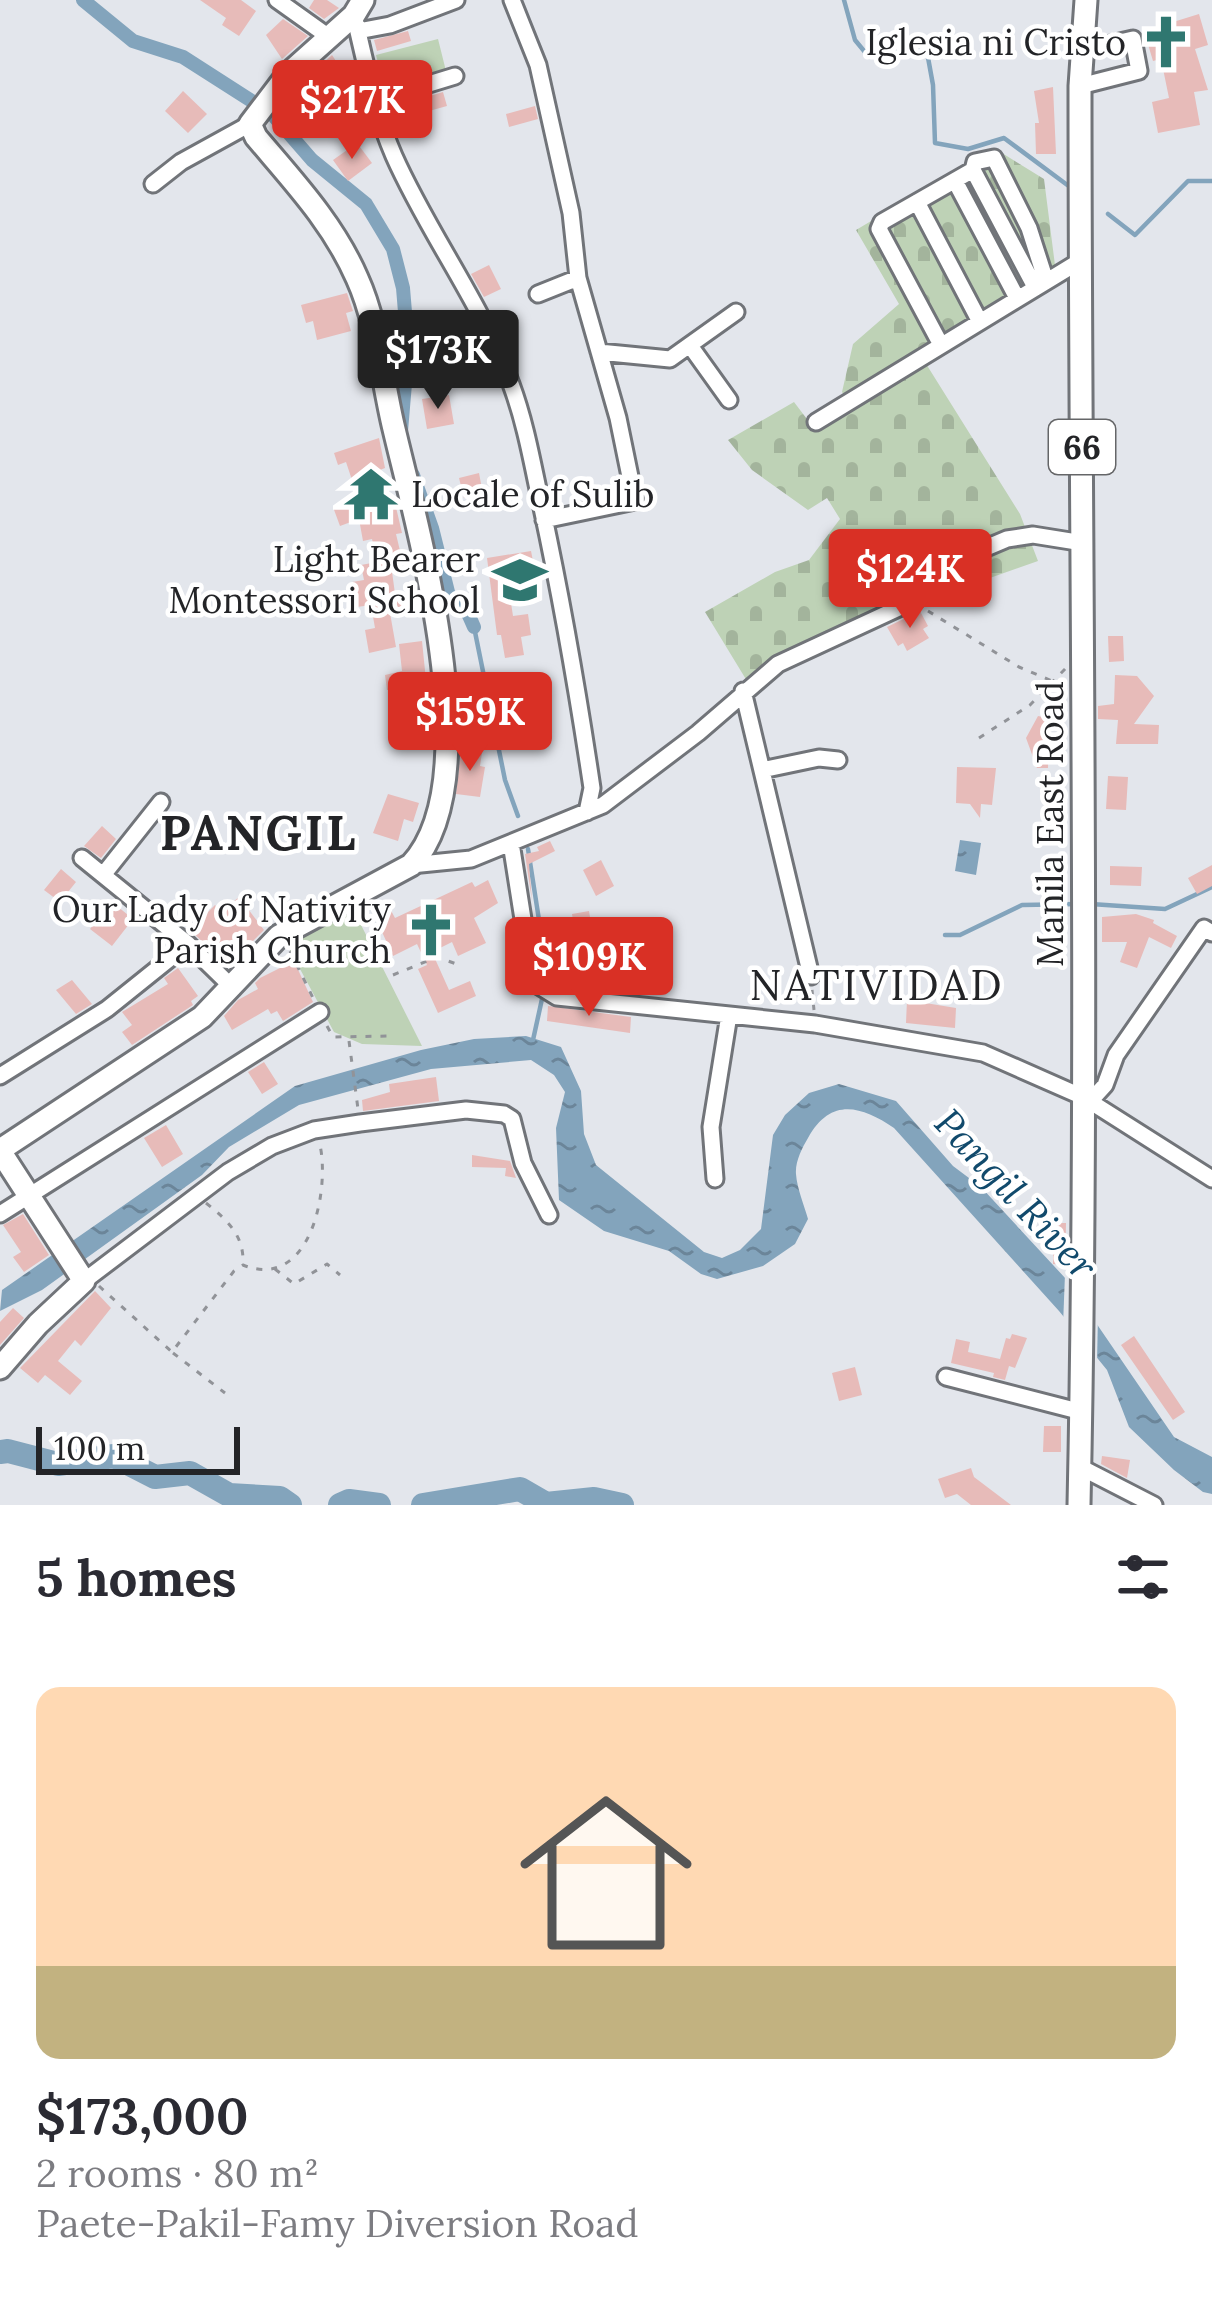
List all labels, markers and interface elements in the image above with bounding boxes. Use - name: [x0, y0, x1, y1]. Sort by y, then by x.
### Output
- church icon: Iglesia ni Cristo: [1137, 13, 1195, 71]
- place label: Iglesia ni Cristo: [866, 19, 1126, 65]
- pin: $217K: [268, 60, 436, 162]
- text: $217K: [299, 74, 405, 124]
- pin: $173K: [354, 310, 522, 412]
- text: $173K: [385, 324, 491, 374]
- road number: 66: [1049, 420, 1115, 474]
- temple icon: Locale of Sulib: [342, 465, 400, 523]
- place label: Locale of Sulib: [411, 471, 654, 517]
- pin: $124K: [826, 529, 994, 631]
- place label: Light Bearer Montessori School: [169, 536, 480, 623]
- text: $124K: [856, 543, 964, 593]
- school or university icon: Light Bearer Montessori School: [491, 551, 549, 609]
- pin: $159K: [386, 672, 554, 774]
- street label: Manila East Road: [1027, 681, 1073, 967]
- text: $159K: [415, 686, 525, 736]
- district label: PANGIL: [160, 802, 358, 863]
- place label: Our Lady of Nativity Parish Church: [52, 886, 391, 973]
- church icon: Our Lady of Nativity Parish Church: [402, 901, 460, 959]
- pin: $109K: [505, 917, 673, 1019]
- text: $109K: [532, 931, 646, 981]
- district label: NATIVIDAD: [750, 958, 1004, 1012]
- water label: Pangil River: [924, 1098, 1108, 1290]
- scale bar: [36, 1421, 240, 1474]
- text: 100 m: [54, 1427, 145, 1469]
- icon: filters: [1110, 1544, 1176, 1610]
- text: 5 homes: [36, 1545, 237, 1610]
- icon: home: [498, 1765, 714, 1981]
- text: $173,000: [36, 2083, 248, 2148]
- text: 2 rooms · 80 m²: [36, 2148, 319, 2198]
- text: Paete-Pakil-Famy Diversion Road: [36, 2198, 639, 2248]

